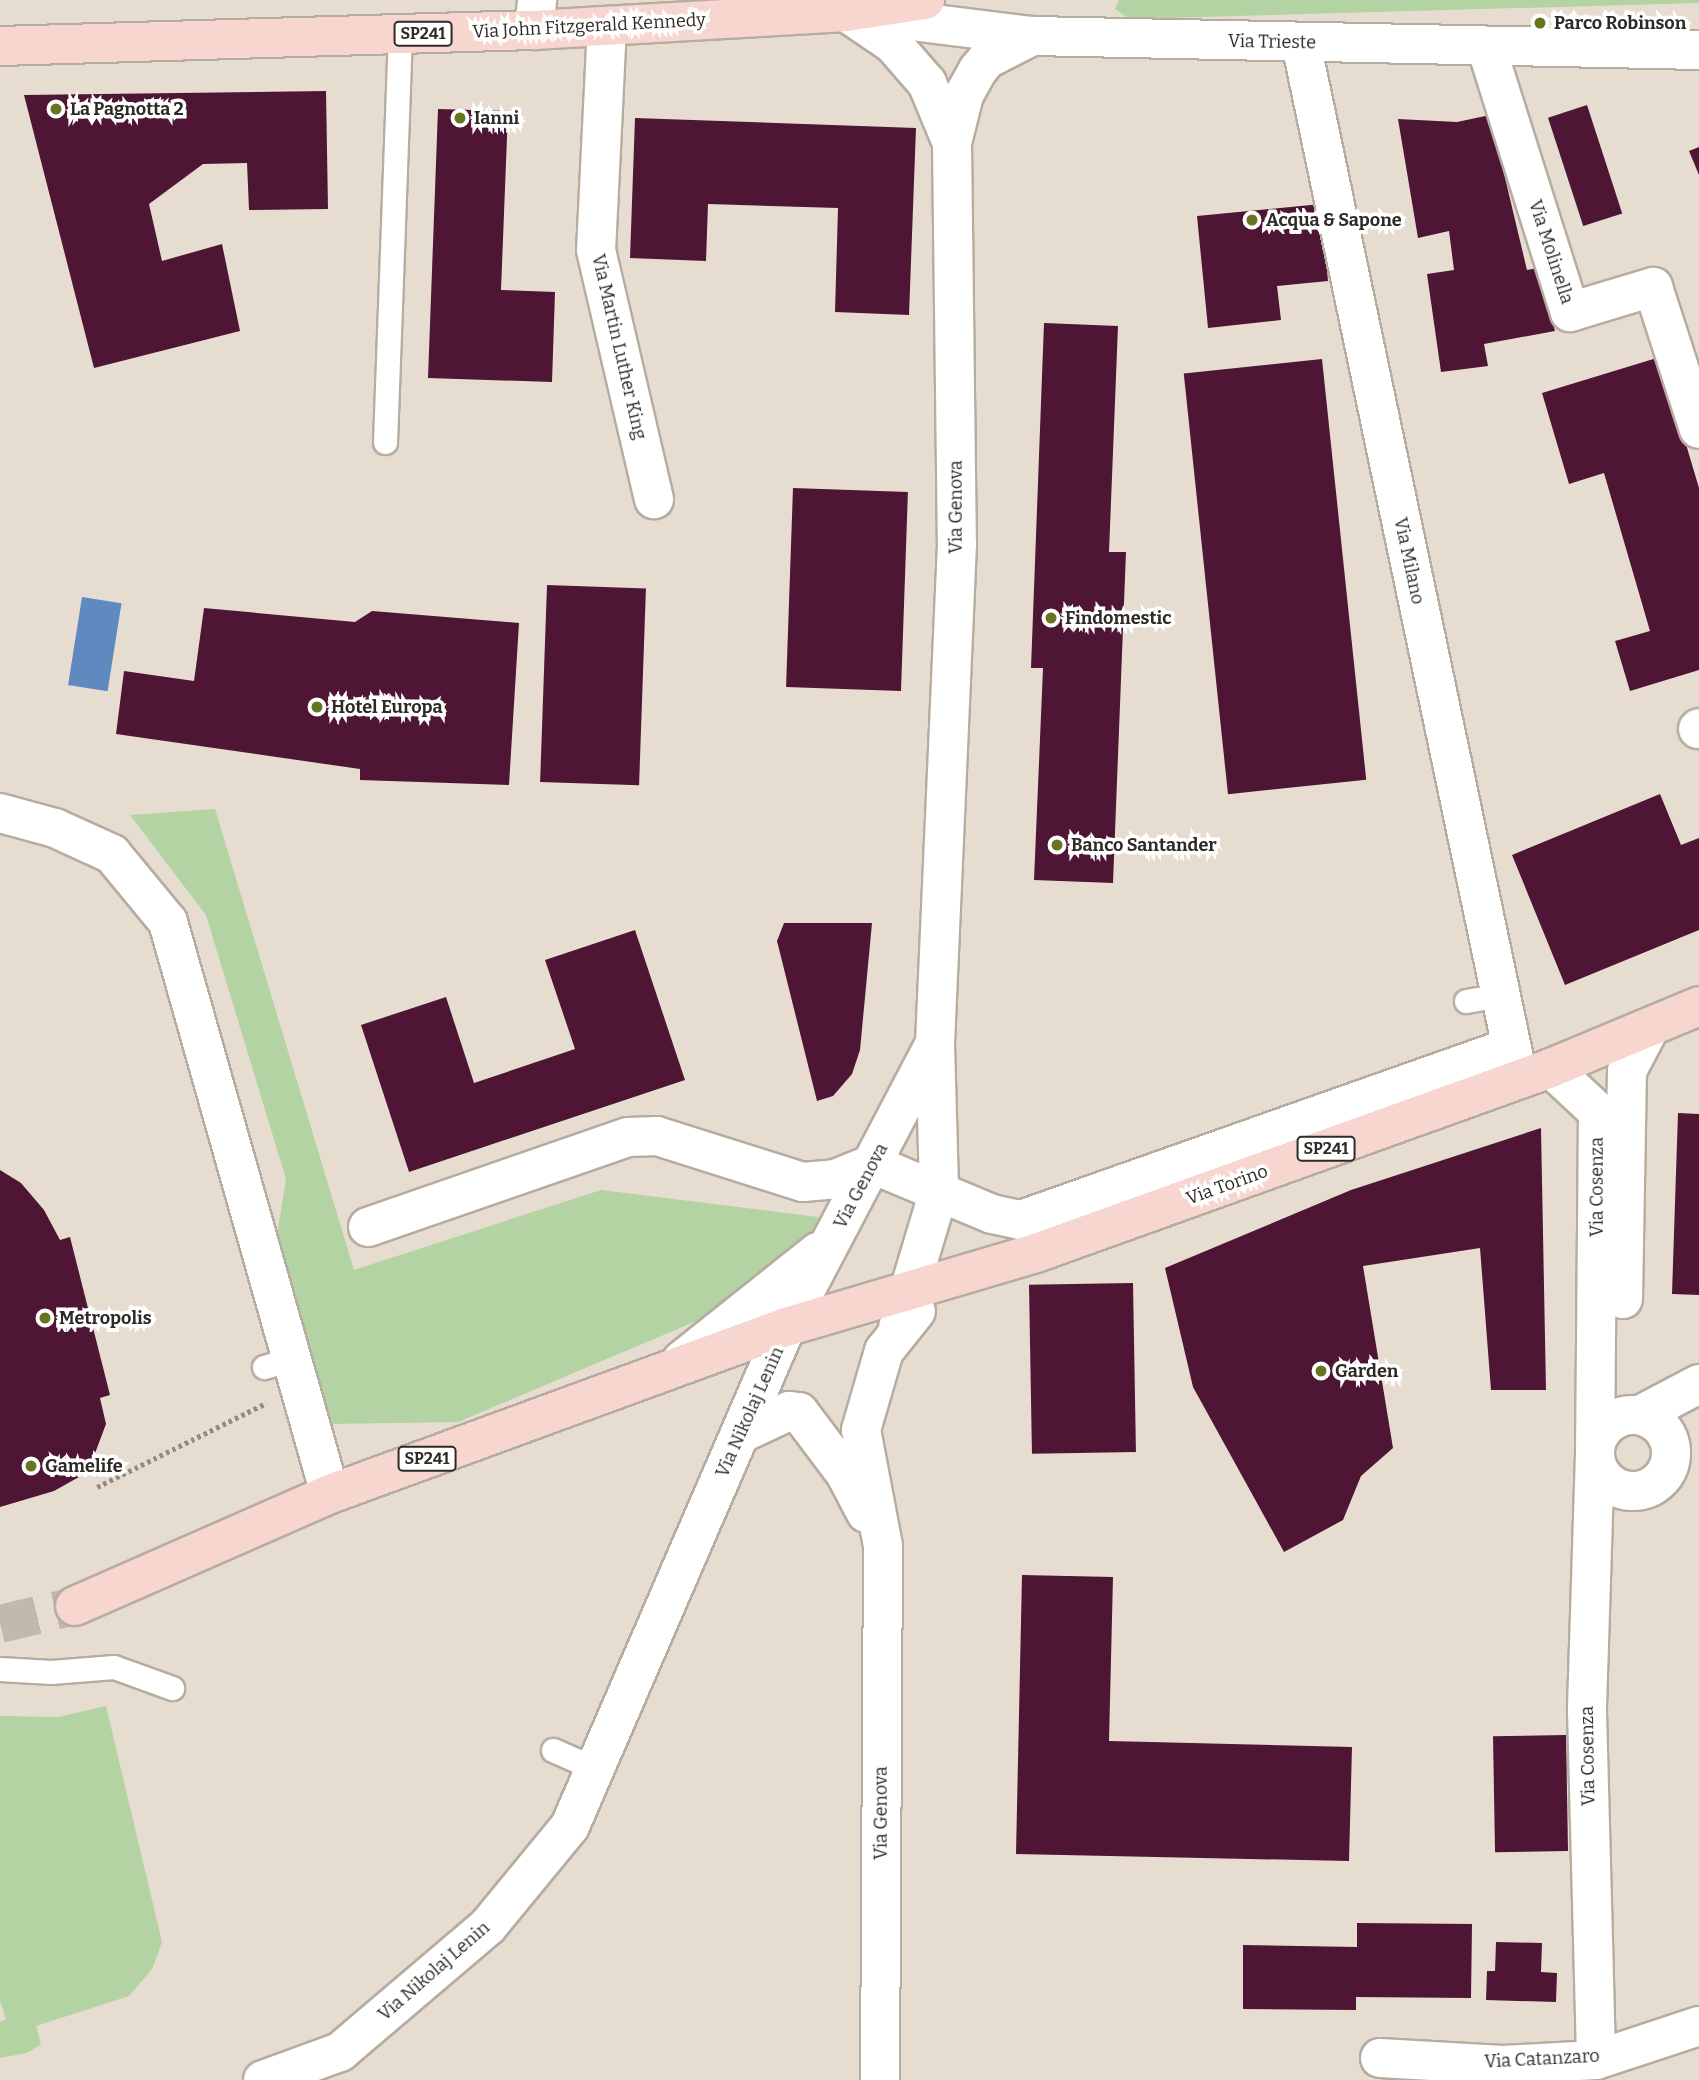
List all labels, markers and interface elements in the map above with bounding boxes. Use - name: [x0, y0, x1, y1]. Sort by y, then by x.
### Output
- street label: Via John Fitzgerald Kennedy: [472, 9, 706, 43]
- place label: Parco Robinson: [1554, 12, 1686, 34]
- marker: Parco Robinson: [1532, 15, 1548, 31]
- road number: SP241: [393, 22, 453, 46]
- street label: Via Trieste: [1228, 30, 1316, 54]
- place label: La Pagnotta 2: [70, 98, 184, 120]
- marker: La Pagnotta 2: [48, 101, 64, 117]
- place label: Ianni: [474, 107, 519, 129]
- marker: Ianni: [452, 110, 468, 126]
- street label: Via Molinella: [1524, 197, 1578, 307]
- place label: Acqua & Sapone: [1266, 209, 1402, 231]
- marker: Acqua & Sapone: [1244, 212, 1260, 228]
- street label: Via Martin Luther King: [587, 252, 651, 442]
- street label: Via Genova: [945, 460, 967, 554]
- street label: Via Milano: [1389, 516, 1429, 606]
- place label: Findomestic: [1065, 607, 1172, 629]
- marker: Findomestic: [1043, 610, 1059, 626]
- place label: Hotel Europa: [331, 696, 443, 718]
- marker: Hotel Europa: [309, 699, 325, 715]
- place label: Banco Santander: [1071, 834, 1217, 856]
- marker: Banco Santander: [1049, 837, 1065, 853]
- road number: SP241: [1296, 1136, 1356, 1162]
- street label: Via Cosenza: [1586, 1137, 1608, 1237]
- street label: Via Genova: [829, 1140, 893, 1232]
- street label: Via Torino: [1183, 1160, 1271, 1210]
- place label: Metropolis: [59, 1307, 152, 1329]
- marker: Metropolis: [37, 1310, 53, 1326]
- street label: Via Nikolaj Lenin: [712, 1343, 788, 1481]
- place label: Garden: [1335, 1360, 1398, 1382]
- marker: Garden: [1313, 1363, 1329, 1379]
- road number: SP241: [397, 1446, 457, 1471]
- place label: Gamelife: [45, 1455, 123, 1477]
- marker: Gamelife: [23, 1458, 39, 1474]
- street label: Via Cosenza: [1576, 1706, 1600, 1806]
- street label: Via Genova: [870, 1766, 892, 1860]
- street label: Via Nikolaj Lenin: [374, 1917, 494, 2025]
- street label: Via Catanzaro: [1484, 2045, 1600, 2073]

